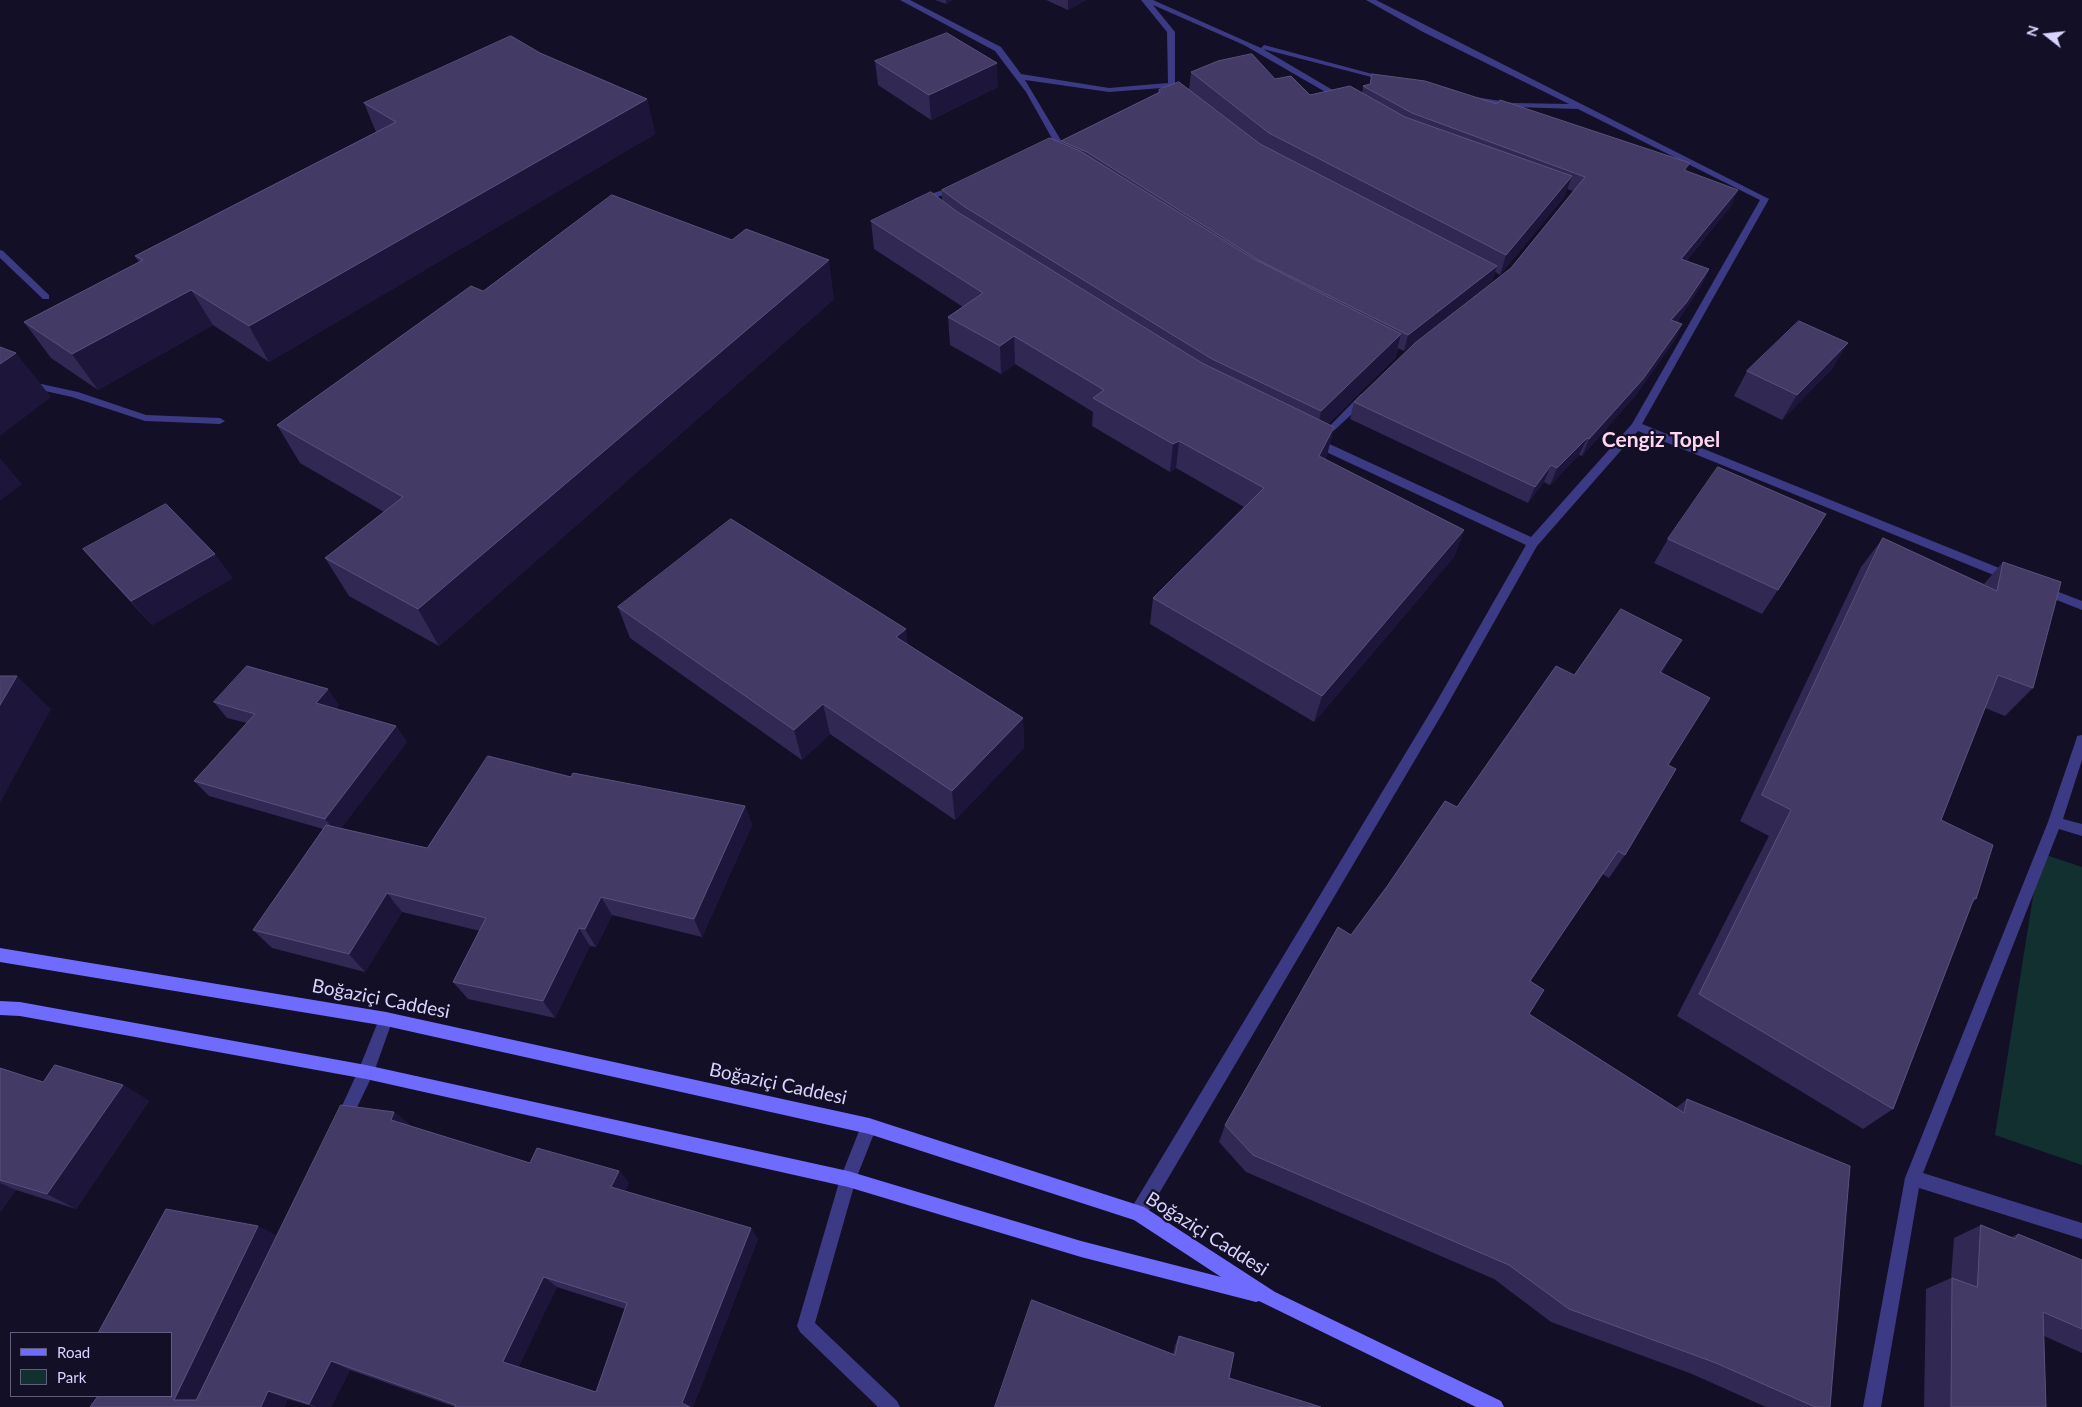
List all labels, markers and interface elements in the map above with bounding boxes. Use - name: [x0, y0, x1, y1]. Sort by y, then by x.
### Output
- north arrow: [2022, 10, 2072, 60]
- text: N: [2022, 23, 2042, 38]
- district label: Cengiz Topel: [1602, 427, 1720, 453]
- street label: Boğaziçi Caddesi: [310, 974, 452, 1024]
- street label: Boğaziçi Caddesi: [707, 1058, 849, 1110]
- street label: Boğaziçi Caddesi: [1142, 1187, 1272, 1281]
- legend: [10, 1332, 172, 1397]
- text: Road: [57, 1343, 90, 1361]
- text: Park: [57, 1368, 86, 1386]

